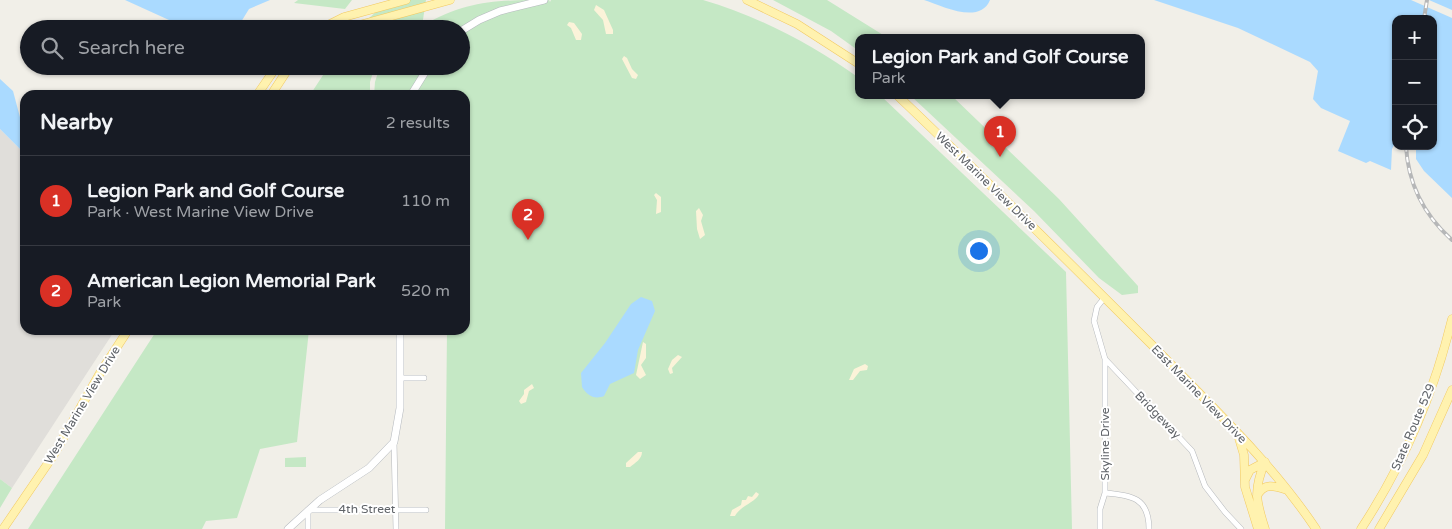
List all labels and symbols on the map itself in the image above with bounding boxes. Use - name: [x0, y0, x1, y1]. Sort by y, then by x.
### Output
- pin: 1: [984, 116, 1016, 157]
- street label: West Marine View Drive: [933, 129, 1040, 233]
- pin: 2: [512, 199, 544, 240]
- your location: [966, 238, 992, 264]
- street label: East Marine View Drive: [1148, 342, 1250, 446]
- street label: West Marine View Drive: [41, 343, 123, 466]
- street label: State Route 529: [1388, 382, 1438, 472]
- street label: Bridgeway: [1132, 388, 1184, 442]
- street label: Skyline Drive: [1098, 407, 1112, 481]
- street label: 4th Street: [339, 502, 396, 516]

